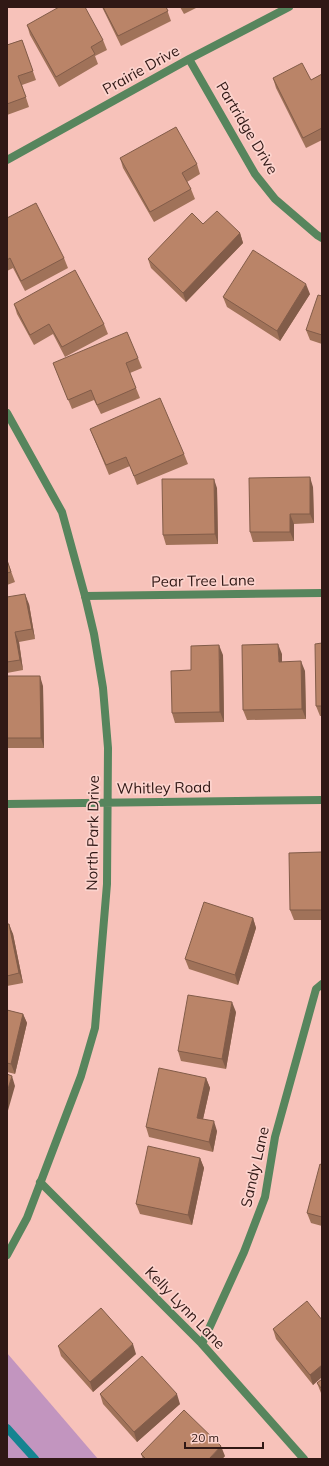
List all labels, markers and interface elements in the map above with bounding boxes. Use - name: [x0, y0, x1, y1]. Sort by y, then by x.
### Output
- street label: Prairie Drive: [99, 41, 182, 98]
- street label: Partridge Drive: [212, 78, 283, 178]
- street label: Pear Tree Lane: [151, 570, 255, 591]
- street label: North Park Drive: [82, 775, 103, 891]
- street label: Whitley Road: [117, 777, 211, 798]
- street label: Sandy Lane: [236, 1125, 273, 1209]
- street label: Kelly Lynn Lane: [141, 1262, 230, 1353]
- scale bar: [185, 1424, 263, 1450]
- text: 20 m: [191, 1430, 219, 1445]

